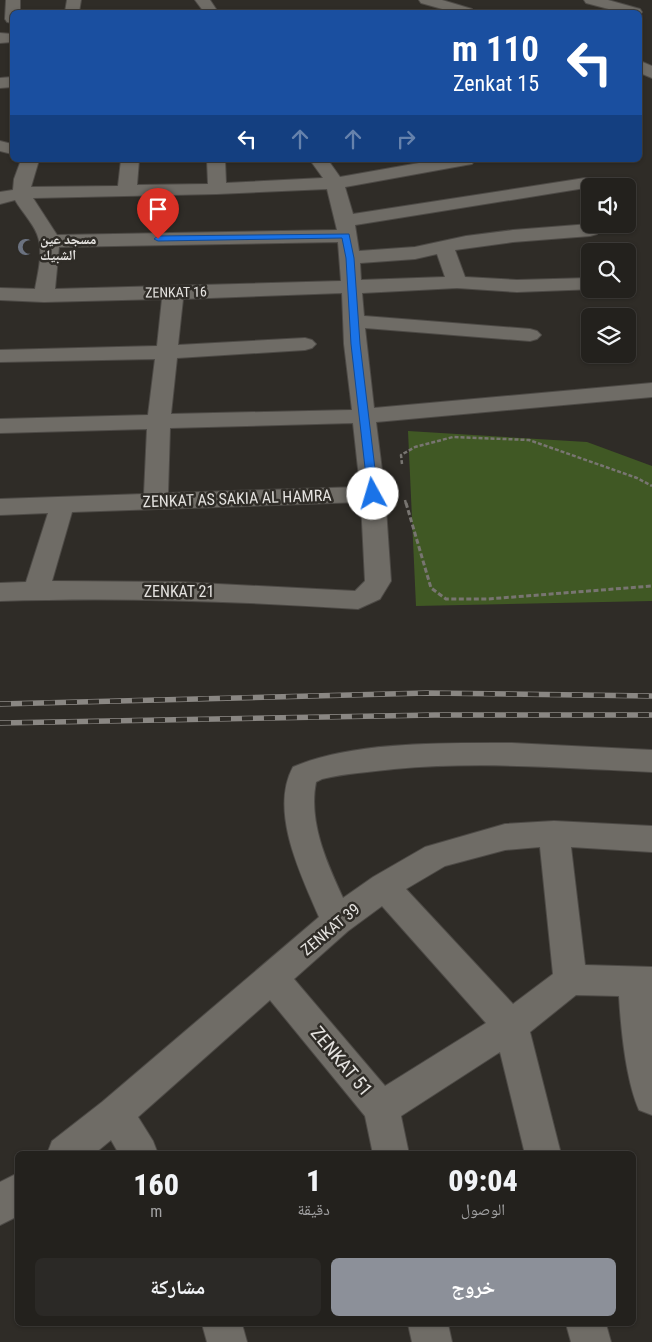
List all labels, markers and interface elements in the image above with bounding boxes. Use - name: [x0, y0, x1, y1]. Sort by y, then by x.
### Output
- text: 110 m: [452, 29, 539, 70]
- icon: left: [557, 30, 622, 95]
- text: Zenkat 15: [453, 71, 539, 96]
- icon: left: [233, 125, 261, 153]
- icon: ahead: [286, 125, 314, 153]
- icon: ahead: [339, 125, 367, 153]
- icon: right: [392, 125, 420, 153]
- map controls: [581, 178, 636, 363]
- button: sound: [581, 178, 636, 233]
- pin: [137, 188, 179, 239]
- icon: arrive: [144, 195, 172, 223]
- place label: مسجد عين الشبيك: [40, 231, 96, 264]
- mosque icon: مسجد عين الشبيك: [16, 237, 36, 257]
- button: search: [581, 243, 636, 298]
- street label: ZENKAT 16: [145, 283, 207, 301]
- button: layers: [581, 308, 636, 363]
- position arrow: [346, 467, 398, 519]
- street label: ZENKAT AS SAKIA AL HAMRA: [142, 486, 332, 511]
- street label: ZENKAT 21: [144, 582, 214, 601]
- street label: ZENKAT 39: [297, 899, 363, 959]
- street label: ZENKAT 51: [306, 1022, 377, 1101]
- text: 1: [306, 1163, 321, 1198]
- text: 09:04: [448, 1163, 518, 1198]
- text: 160: [133, 1167, 179, 1202]
- text: دقيقة: [297, 1200, 330, 1219]
- text: الوصول: [461, 1200, 505, 1219]
- text: m: [150, 1202, 162, 1221]
- button: مشاركة: [35, 1258, 321, 1316]
- button: خروج: [331, 1258, 616, 1316]

